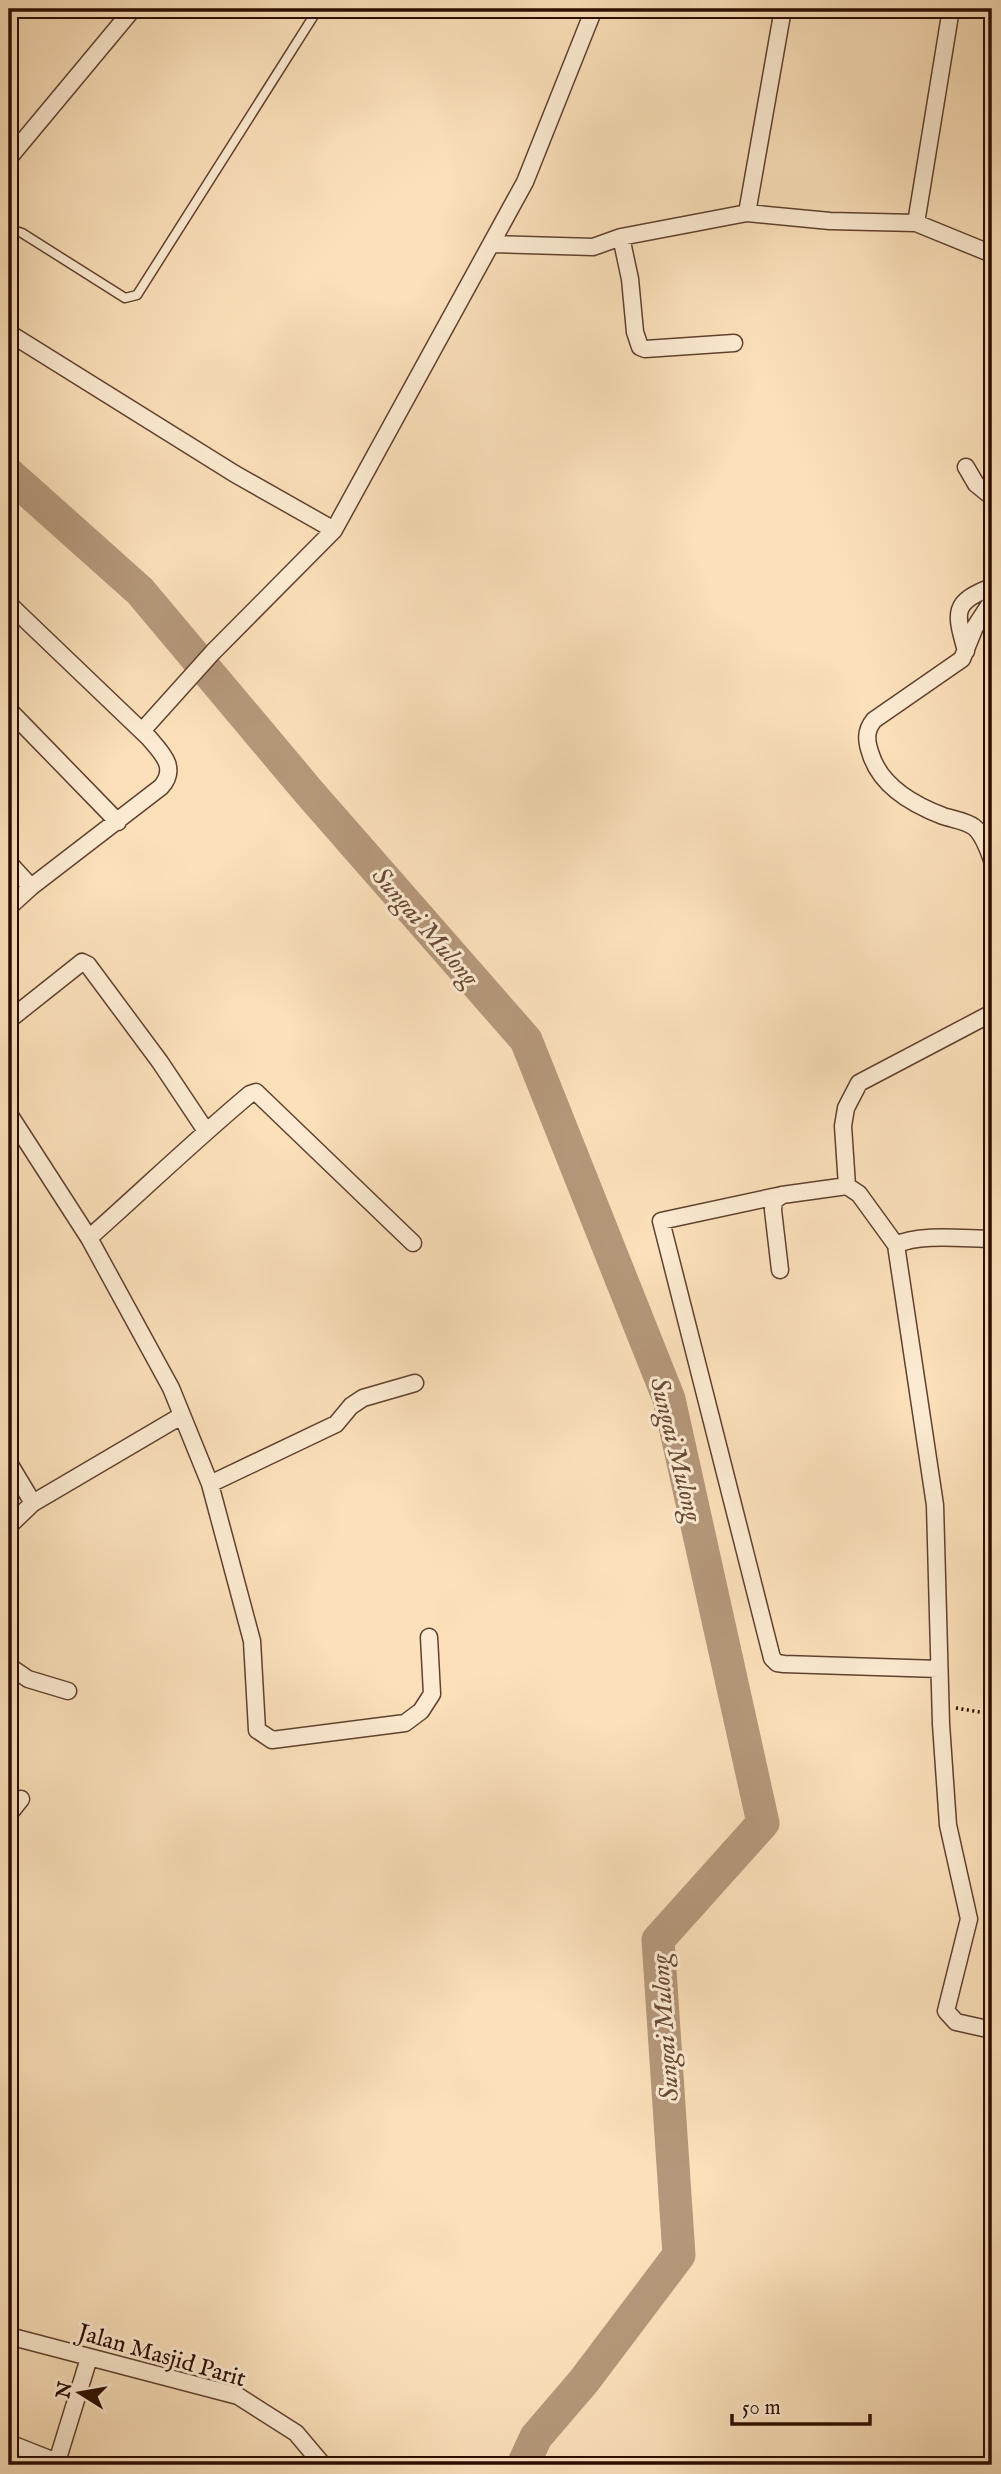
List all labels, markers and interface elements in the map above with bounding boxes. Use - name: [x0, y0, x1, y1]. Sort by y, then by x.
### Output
- water label: Sungai Mulong: [363, 861, 486, 995]
- water label: Sungai Mulong: [641, 1374, 710, 1526]
- water label: Sungai Mulong: [644, 1952, 688, 2103]
- street label: Jalan Masjid Parit: [71, 2317, 249, 2395]
- north arrow: [46, 2358, 116, 2428]
- text: N: [52, 2379, 79, 2401]
- scale bar: [732, 2383, 870, 2427]
- text: 50 m: [742, 2395, 781, 2422]

